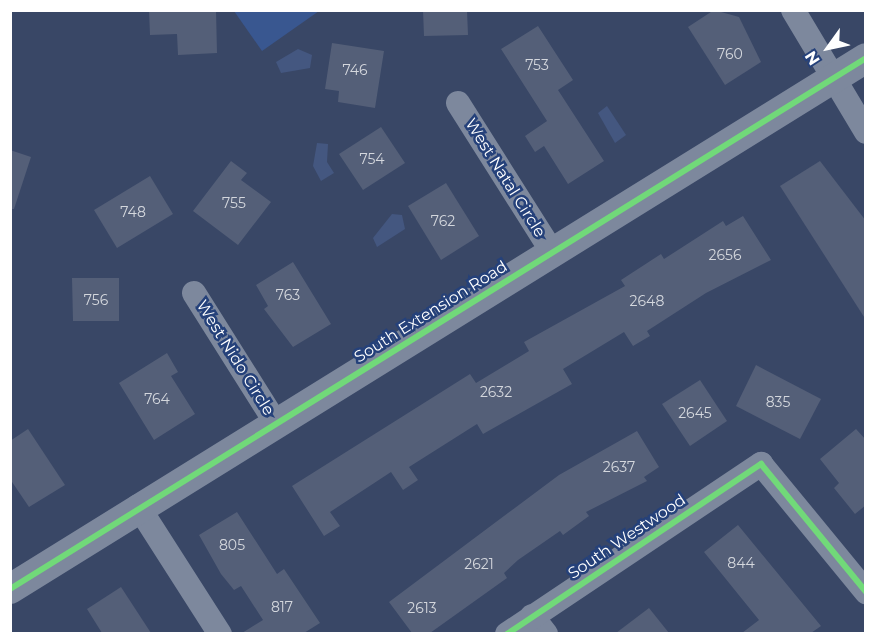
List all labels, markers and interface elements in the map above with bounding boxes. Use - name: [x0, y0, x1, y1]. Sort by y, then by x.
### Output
- north arrow: [798, 18, 858, 78]
- house number: 760: [717, 46, 743, 62]
- text: N: [801, 47, 824, 69]
- house number: 753: [525, 57, 549, 73]
- house number: 746: [342, 62, 368, 78]
- street label: West Natal Circle: [461, 115, 549, 241]
- house number: 754: [359, 151, 385, 167]
- house number: 755: [222, 195, 246, 211]
- house number: 748: [120, 204, 146, 220]
- house number: 762: [431, 213, 455, 229]
- house number: 2656: [709, 247, 741, 263]
- street label: South Extension Road: [351, 257, 511, 367]
- house number: 763: [276, 287, 300, 303]
- house number: 756: [84, 292, 108, 308]
- house number: 2648: [630, 293, 664, 309]
- street label: West Nido Circle: [192, 297, 278, 419]
- house number: 2632: [480, 384, 512, 400]
- house number: 764: [144, 391, 170, 407]
- house number: 835: [766, 394, 790, 410]
- house number: 2645: [678, 405, 712, 421]
- house number: 2637: [603, 459, 635, 475]
- street label: South Westwood: [565, 491, 689, 583]
- house number: 805: [219, 537, 245, 553]
- house number: 844: [727, 555, 755, 571]
- house number: 2621: [464, 556, 494, 572]
- house number: 817: [271, 599, 293, 615]
- house number: 2613: [407, 600, 437, 616]

